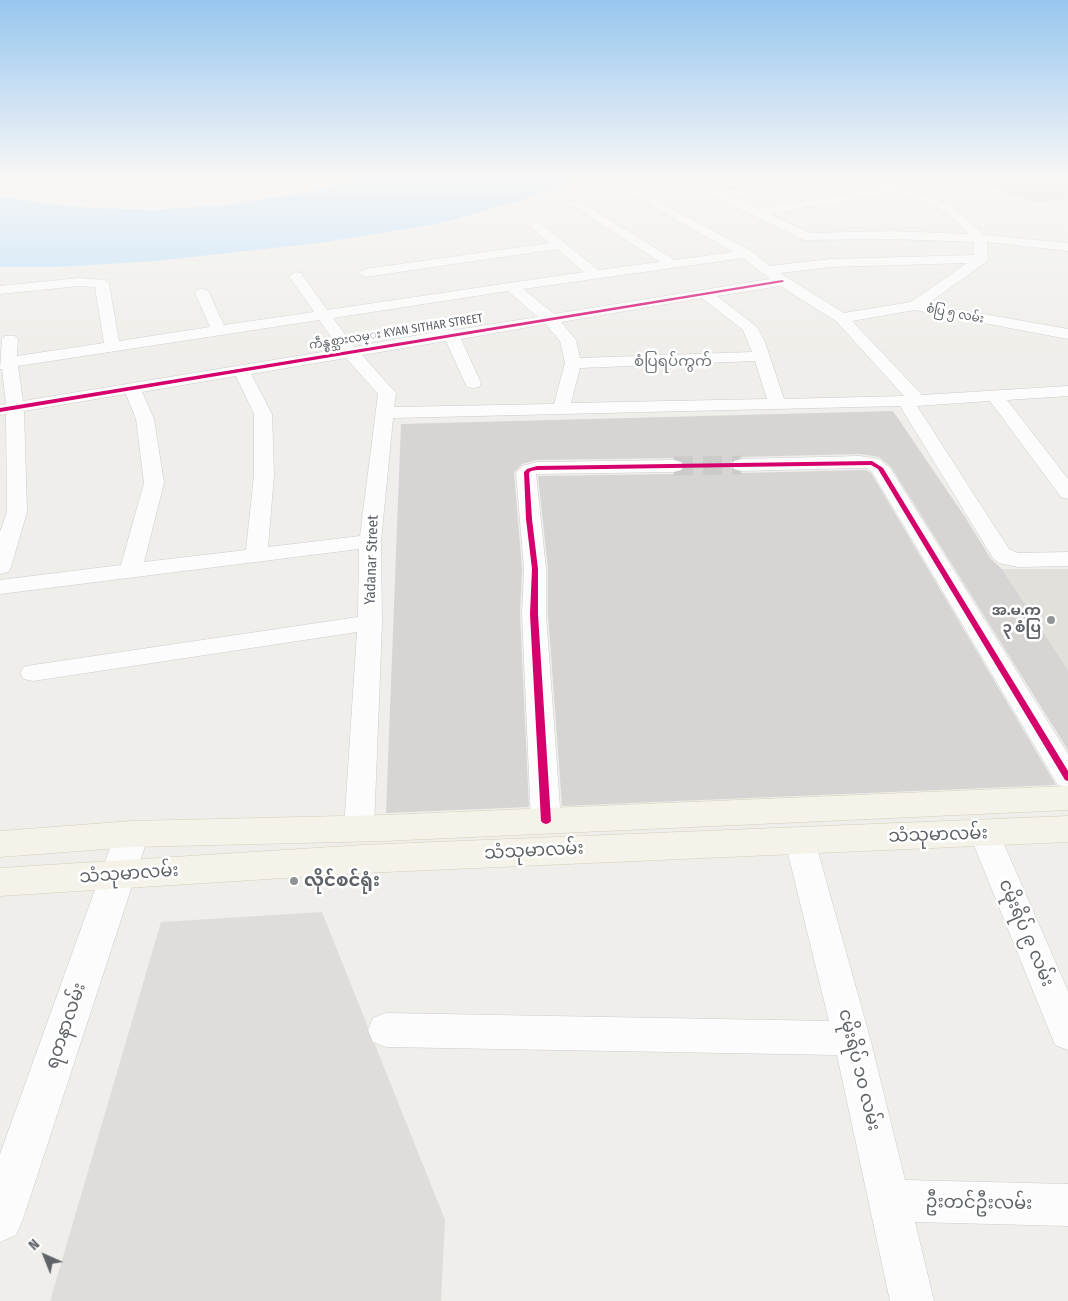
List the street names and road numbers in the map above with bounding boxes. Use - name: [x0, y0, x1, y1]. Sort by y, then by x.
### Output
- street label: စံပြ ၅ လမ်း: [925, 301, 985, 327]
- street label: ကဵန္စစ္သားလမ္း KYAN SITHAR STREET: [308, 311, 484, 353]
- street label: Yadanar Street: [361, 515, 383, 605]
- street label: သံသုမာလမ်း: [888, 822, 988, 848]
- street label: သံသုမာလမ်း: [484, 838, 584, 864]
- street label: သံသုမာလမ်း: [79, 860, 179, 888]
- street label: ငမိုးရိပ် ၉ လမ်း: [994, 876, 1058, 990]
- street label: ရတနာလမ်း: [41, 980, 91, 1072]
- street label: ငမိုးရိပ် ၁၀ လမ်း: [833, 1007, 885, 1133]
- street label: ဦးတင်ဦးလမ်း: [925, 1191, 1033, 1215]

